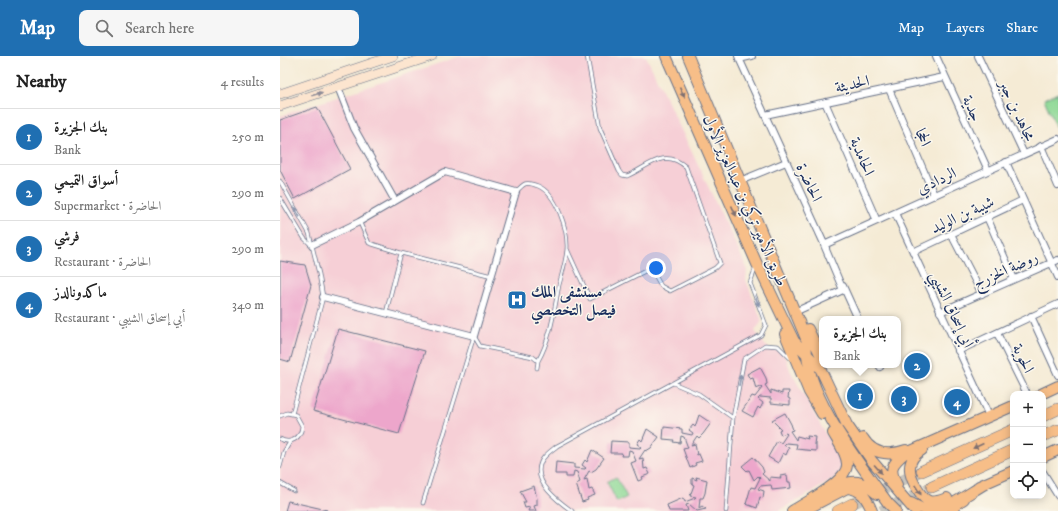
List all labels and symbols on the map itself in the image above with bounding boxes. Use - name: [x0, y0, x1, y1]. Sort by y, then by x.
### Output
- street label: الحديثة: [833, 71, 871, 97]
- street label: مجاهد بن جبر: [993, 75, 1040, 145]
- one-way arrow: [679, 86, 685, 97]
- one-way arrow: [311, 91, 323, 97]
- street label: جدية: [957, 92, 987, 125]
- street label: طريق الأمير تركي بن عبدالعزيز الأول: [696, 111, 794, 290]
- street label: الحجا: [910, 125, 936, 150]
- street label: الحامدية: [845, 134, 879, 179]
- street label: الحاضرة: [791, 160, 827, 205]
- street label: الردادي: [913, 163, 960, 201]
- street label: شيبة بن الوليد: [927, 192, 997, 238]
- one-way arrow: [730, 205, 737, 217]
- one-way arrow: [294, 207, 301, 218]
- street label: روضة الخزرج: [970, 247, 1043, 297]
- your location: [646, 258, 666, 278]
- street label: أبي إسحاق الشيبي: [921, 267, 981, 353]
- place label: مستشفى الملك فيصل التخصصي: [531, 282, 616, 325]
- hospital icon: مستشفى الملك فيصل التخصصي: [506, 289, 528, 311]
- one-way arrow: [754, 295, 760, 307]
- street label: الحوية: [1008, 341, 1039, 376]
- pin: 2: [904, 351, 930, 381]
- one-way arrow: [738, 374, 744, 386]
- pin: 1: [847, 381, 873, 411]
- pin: 3: [891, 384, 917, 414]
- pin: 4: [944, 387, 970, 417]
- one-way arrow: [971, 444, 983, 450]
- one-way arrow: [874, 464, 883, 474]
- one-way arrow: [914, 485, 922, 495]

